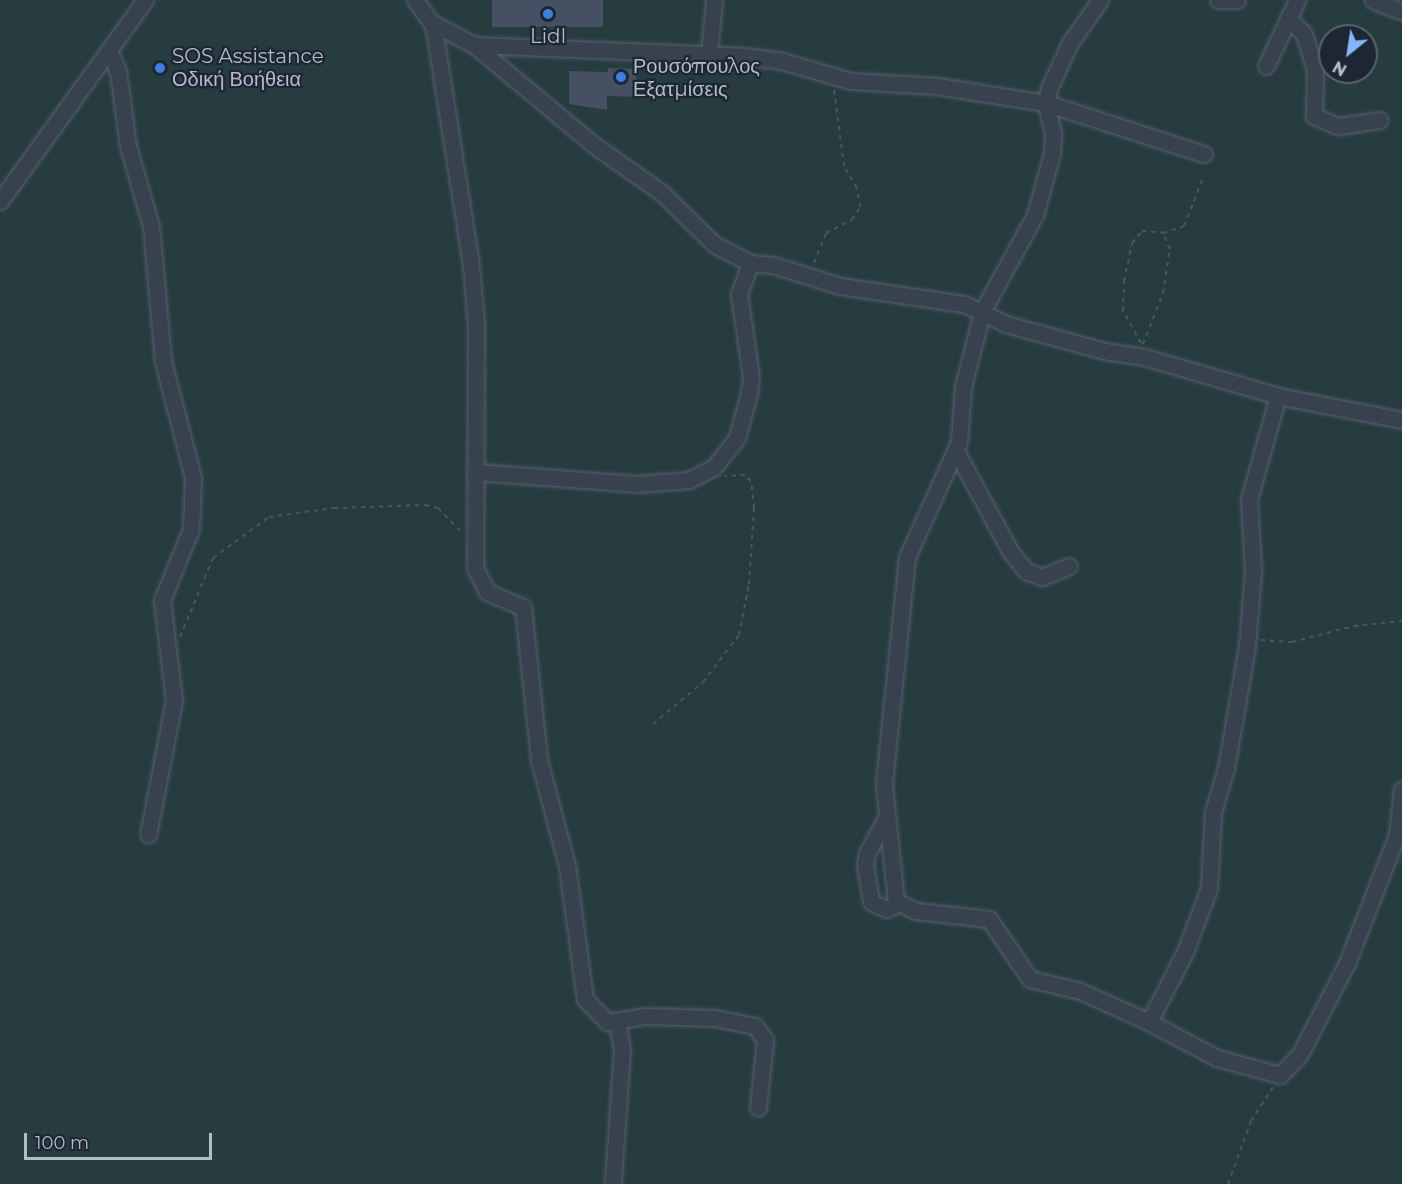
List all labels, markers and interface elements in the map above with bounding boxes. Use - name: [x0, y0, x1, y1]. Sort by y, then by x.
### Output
- marker: Lidl: [541, 7, 555, 21]
- place label: Lidl: [530, 24, 566, 48]
- north arrow: [1318, 24, 1378, 84]
- place label: SOS Assistance Οδική Βοήθεια: [172, 45, 324, 92]
- place label: Ρουσόπουλος Εξατμίσεις: [633, 54, 760, 101]
- text: N: [1329, 57, 1350, 80]
- marker: SOS Assistance Οδική Βοήθεια: [153, 61, 167, 75]
- marker: Ρουσόπουλος Εξατμίσεις: [614, 70, 628, 84]
- scale bar: [27, 1121, 214, 1159]
- text: 100 m: [35, 1132, 89, 1154]

